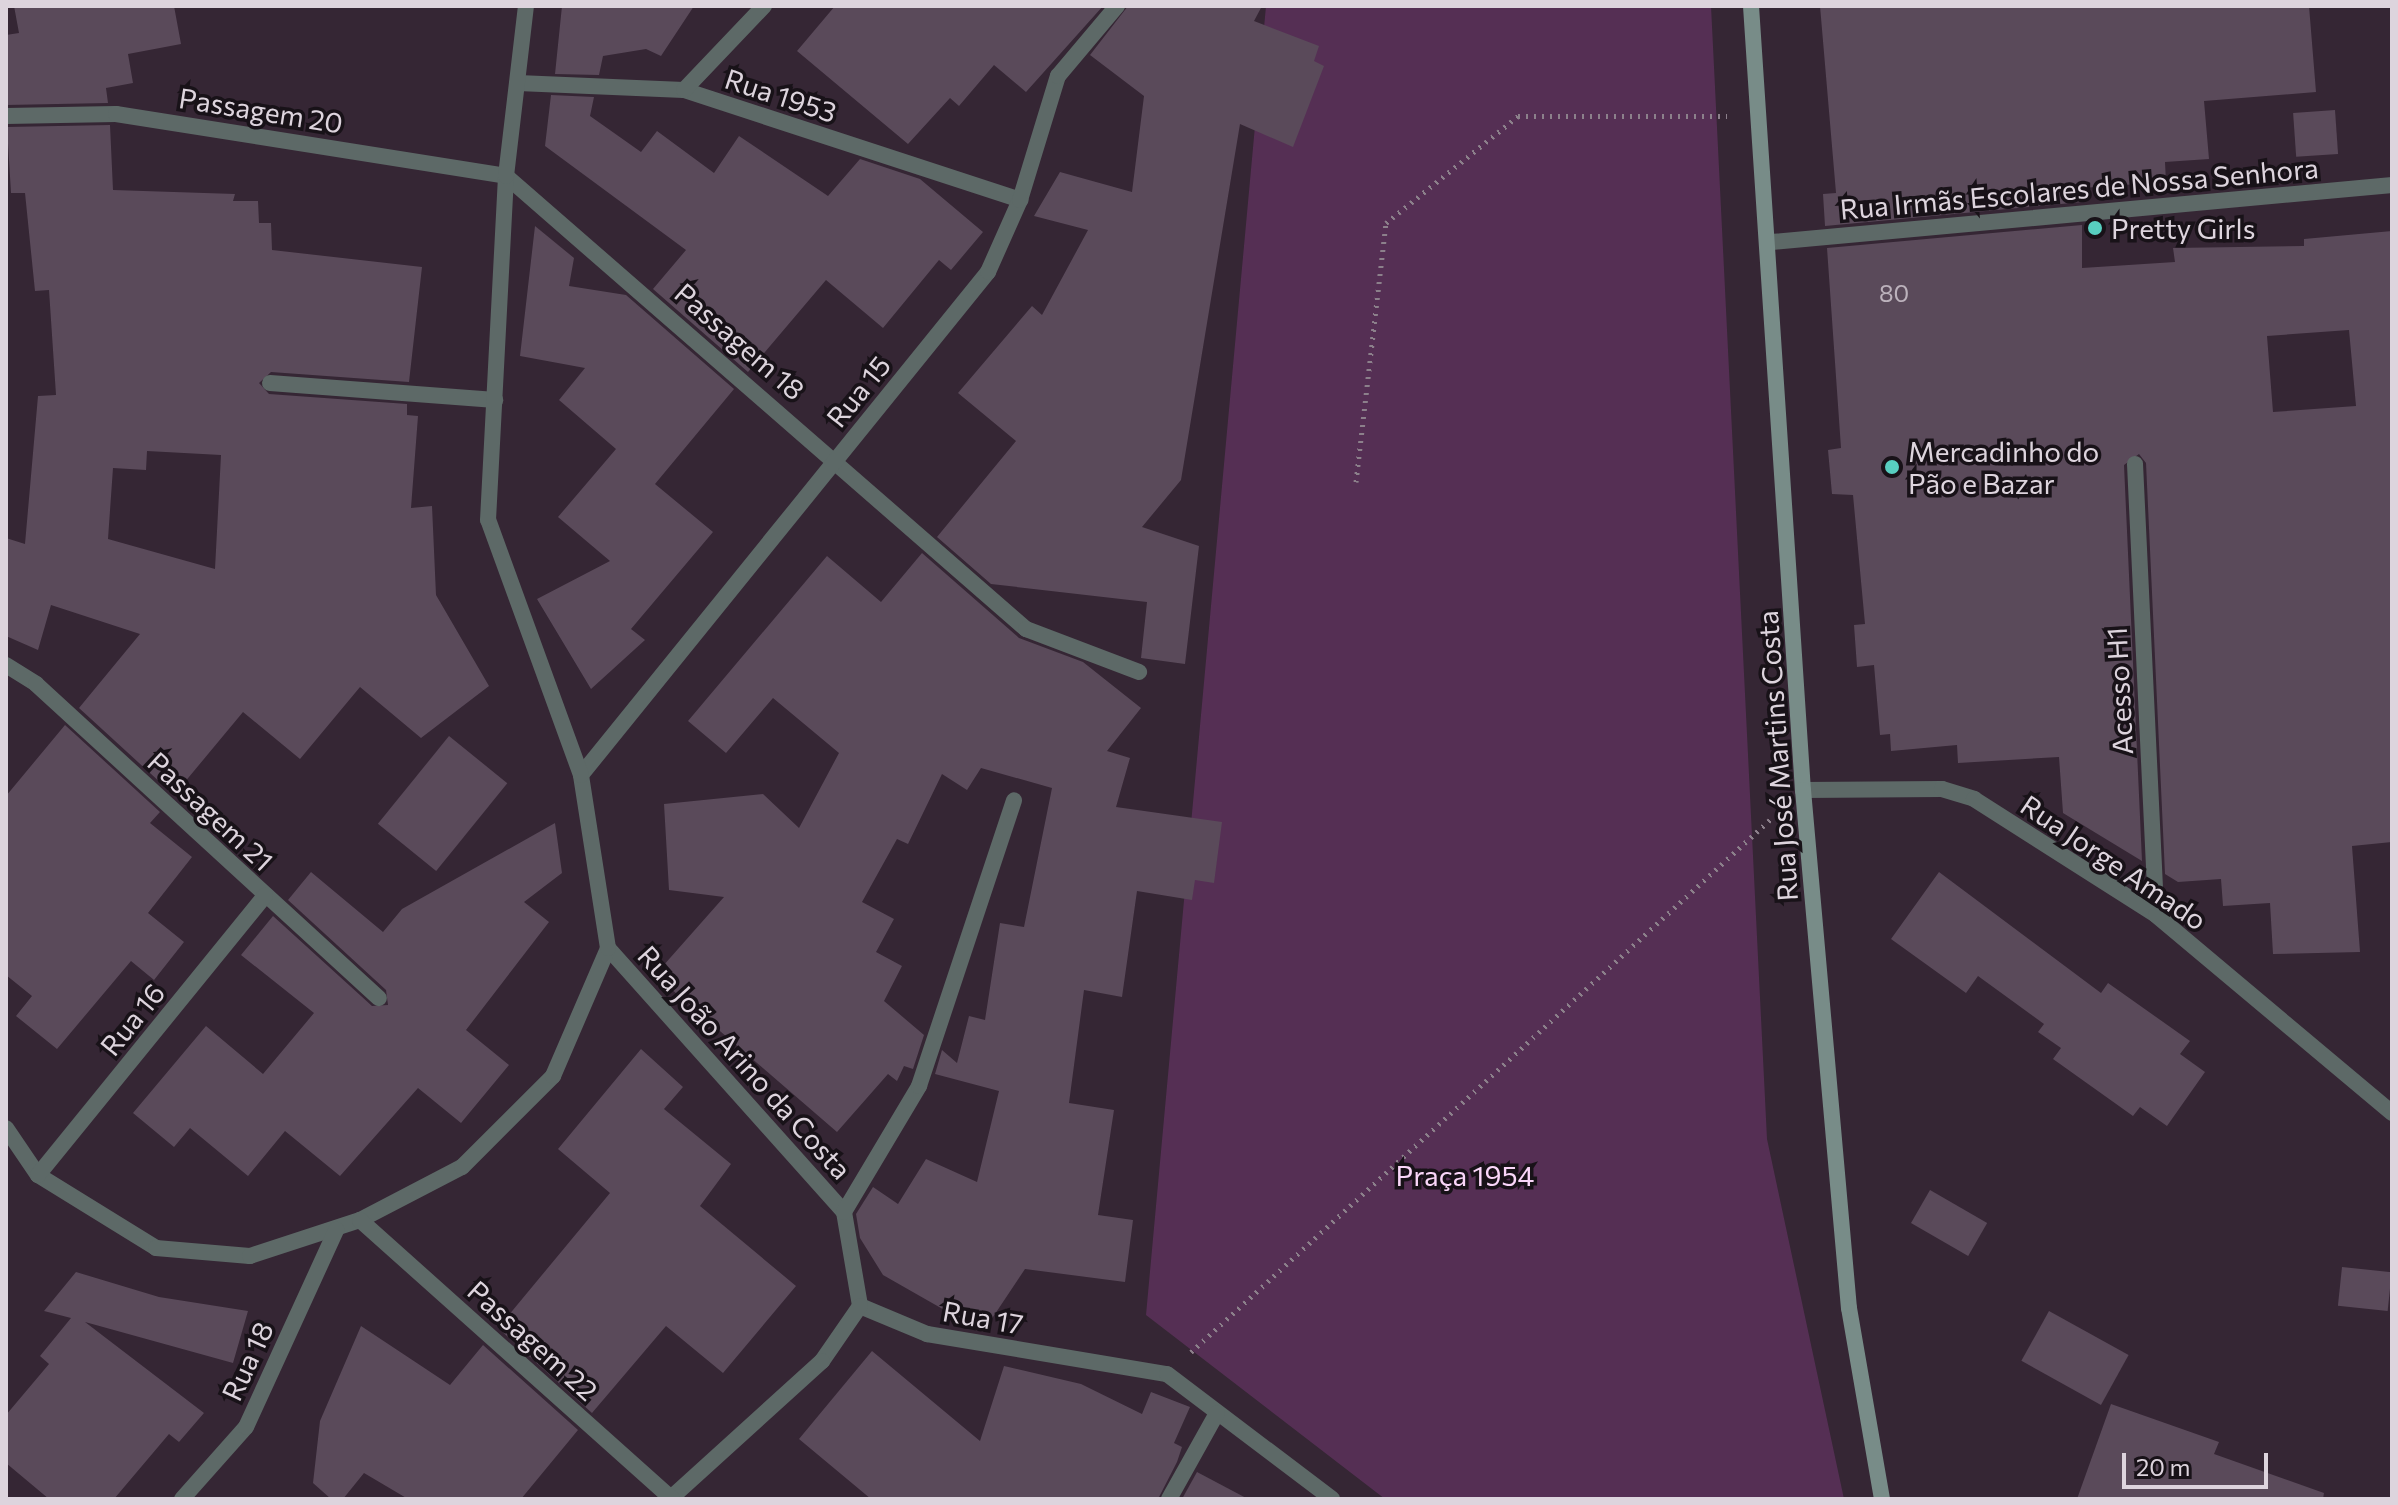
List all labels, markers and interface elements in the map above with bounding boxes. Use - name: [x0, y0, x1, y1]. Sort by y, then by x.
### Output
- street label: Rua 1953: [721, 61, 841, 129]
- street label: Passagem 20: [177, 80, 345, 140]
- street label: Rua Irmãs Escolares de Nossa Senhora: [1838, 150, 2320, 226]
- place label: Pretty Girls: [2111, 211, 2255, 245]
- marker: Pretty Girls: [2086, 219, 2104, 237]
- street label: Passagem 18: [668, 276, 812, 406]
- house number: 80: [1879, 279, 1909, 307]
- street label: Rua 15: [819, 348, 897, 434]
- place label: Mercadinho do Pão e Bazar: [1908, 434, 2099, 500]
- marker: Mercadinho do Pão e Bazar: [1883, 458, 1901, 476]
- street label: Rua José Martins Costa: [1750, 610, 1804, 902]
- street label: Acesso H1: [2099, 626, 2139, 756]
- street label: Passagem 21: [141, 744, 281, 878]
- street label: Rua Jorge Amado: [2015, 788, 2213, 936]
- street label: Rua João Arino da Costa: [631, 938, 859, 1186]
- street label: Rua 16: [93, 976, 171, 1062]
- park label: Praça 1954: [1396, 1158, 1534, 1192]
- street label: Passagem 22: [461, 1273, 605, 1407]
- street label: Rua 17: [940, 1293, 1026, 1341]
- street label: Rua 18: [214, 1316, 280, 1406]
- scale bar: [2126, 1437, 2272, 1487]
- text: 20 m: [2136, 1452, 2190, 1481]

